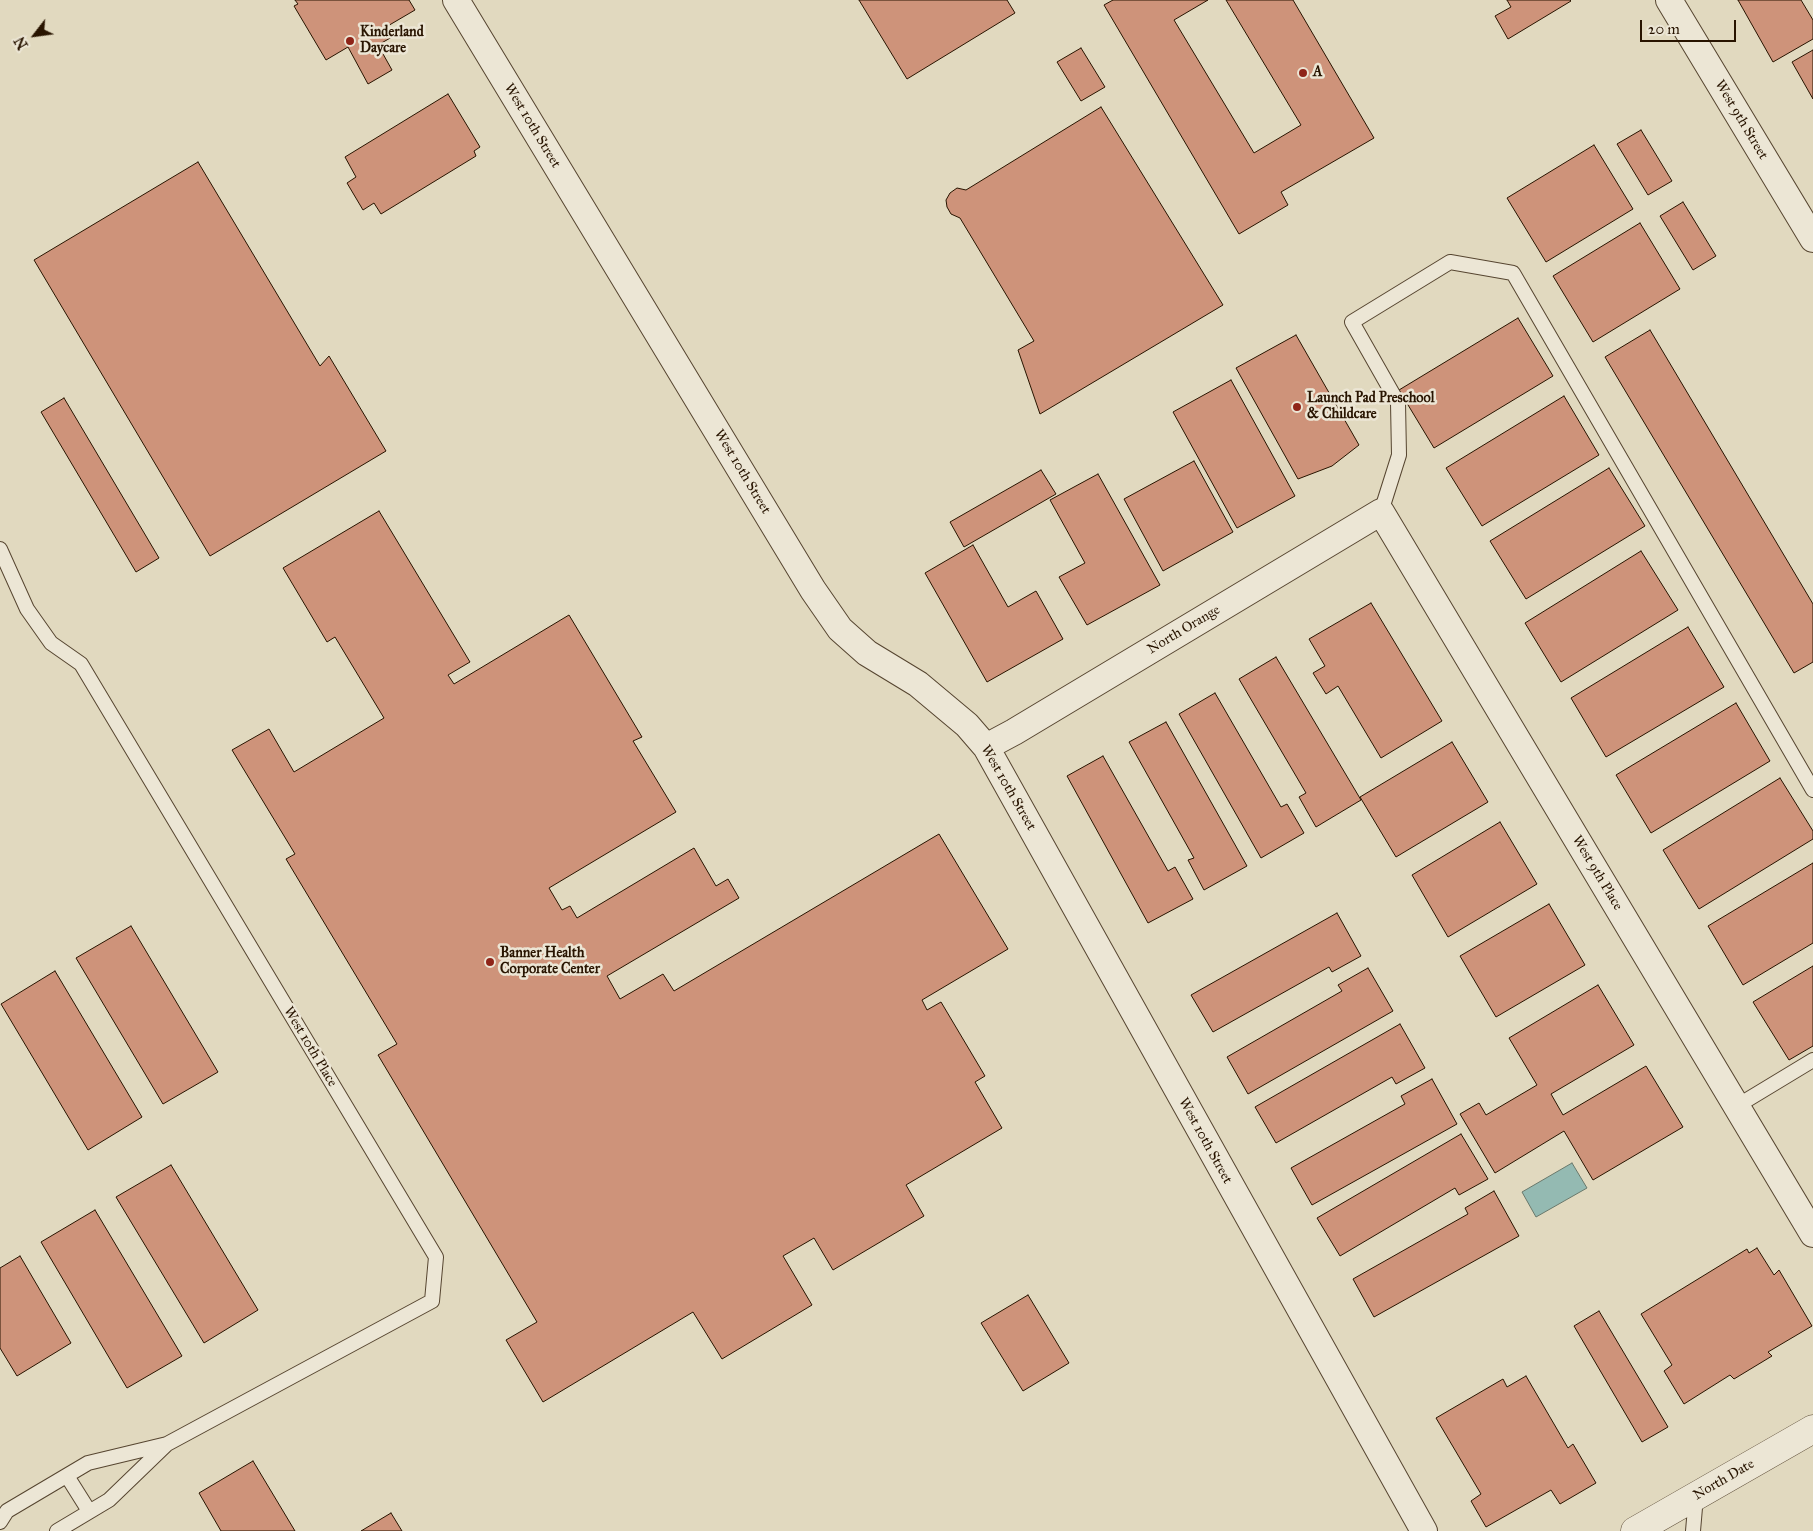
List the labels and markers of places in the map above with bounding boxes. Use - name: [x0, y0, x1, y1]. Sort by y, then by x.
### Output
- place label: Kinderland Daycare: [360, 25, 424, 58]
- marker: Kinderland Daycare: [344, 35, 356, 47]
- place label: A: [1313, 65, 1322, 81]
- marker: A: [1297, 67, 1309, 79]
- place label: Launch Pad Preschool & Childcare: [1307, 391, 1434, 424]
- marker: Launch Pad Preschool & Childcare: [1291, 401, 1303, 413]
- place label: Banner Health Corporate Center: [500, 946, 600, 979]
- marker: Banner Health Corporate Center: [484, 956, 496, 968]

